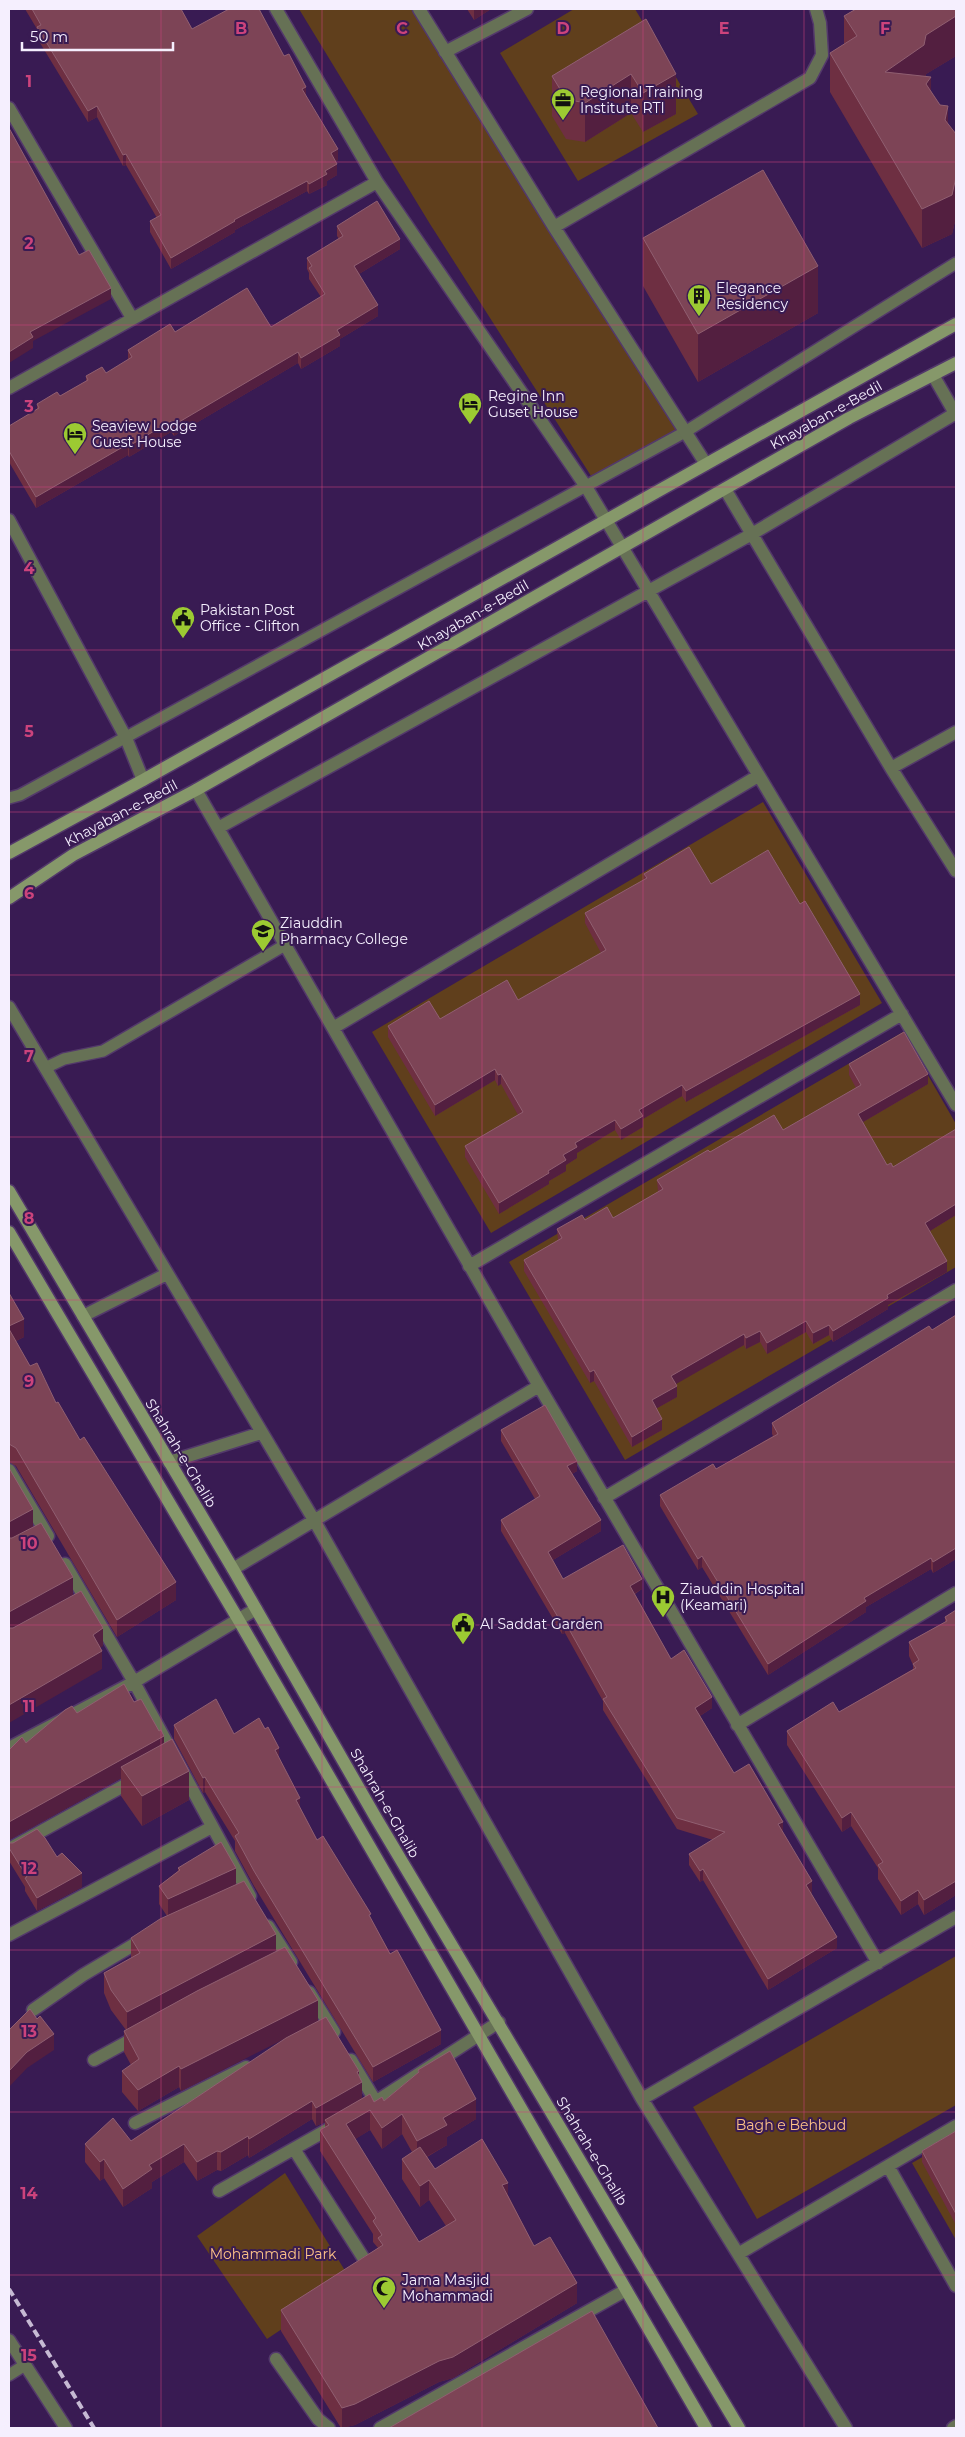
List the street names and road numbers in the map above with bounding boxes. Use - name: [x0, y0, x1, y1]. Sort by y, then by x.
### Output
- street label: Khayaban-e-Bedil: [767, 377, 885, 453]
- street label: Khayaban-e-Bedil: [414, 576, 532, 654]
- street label: Khayaban-e-Bedil: [61, 776, 181, 850]
- street label: Shahrah-e-Ghalib: [141, 1395, 221, 1511]
- street label: Shahrah-e-Ghalib: [346, 1745, 424, 1861]
- street label: Shahrah-e-Ghalib: [552, 2093, 632, 2209]

